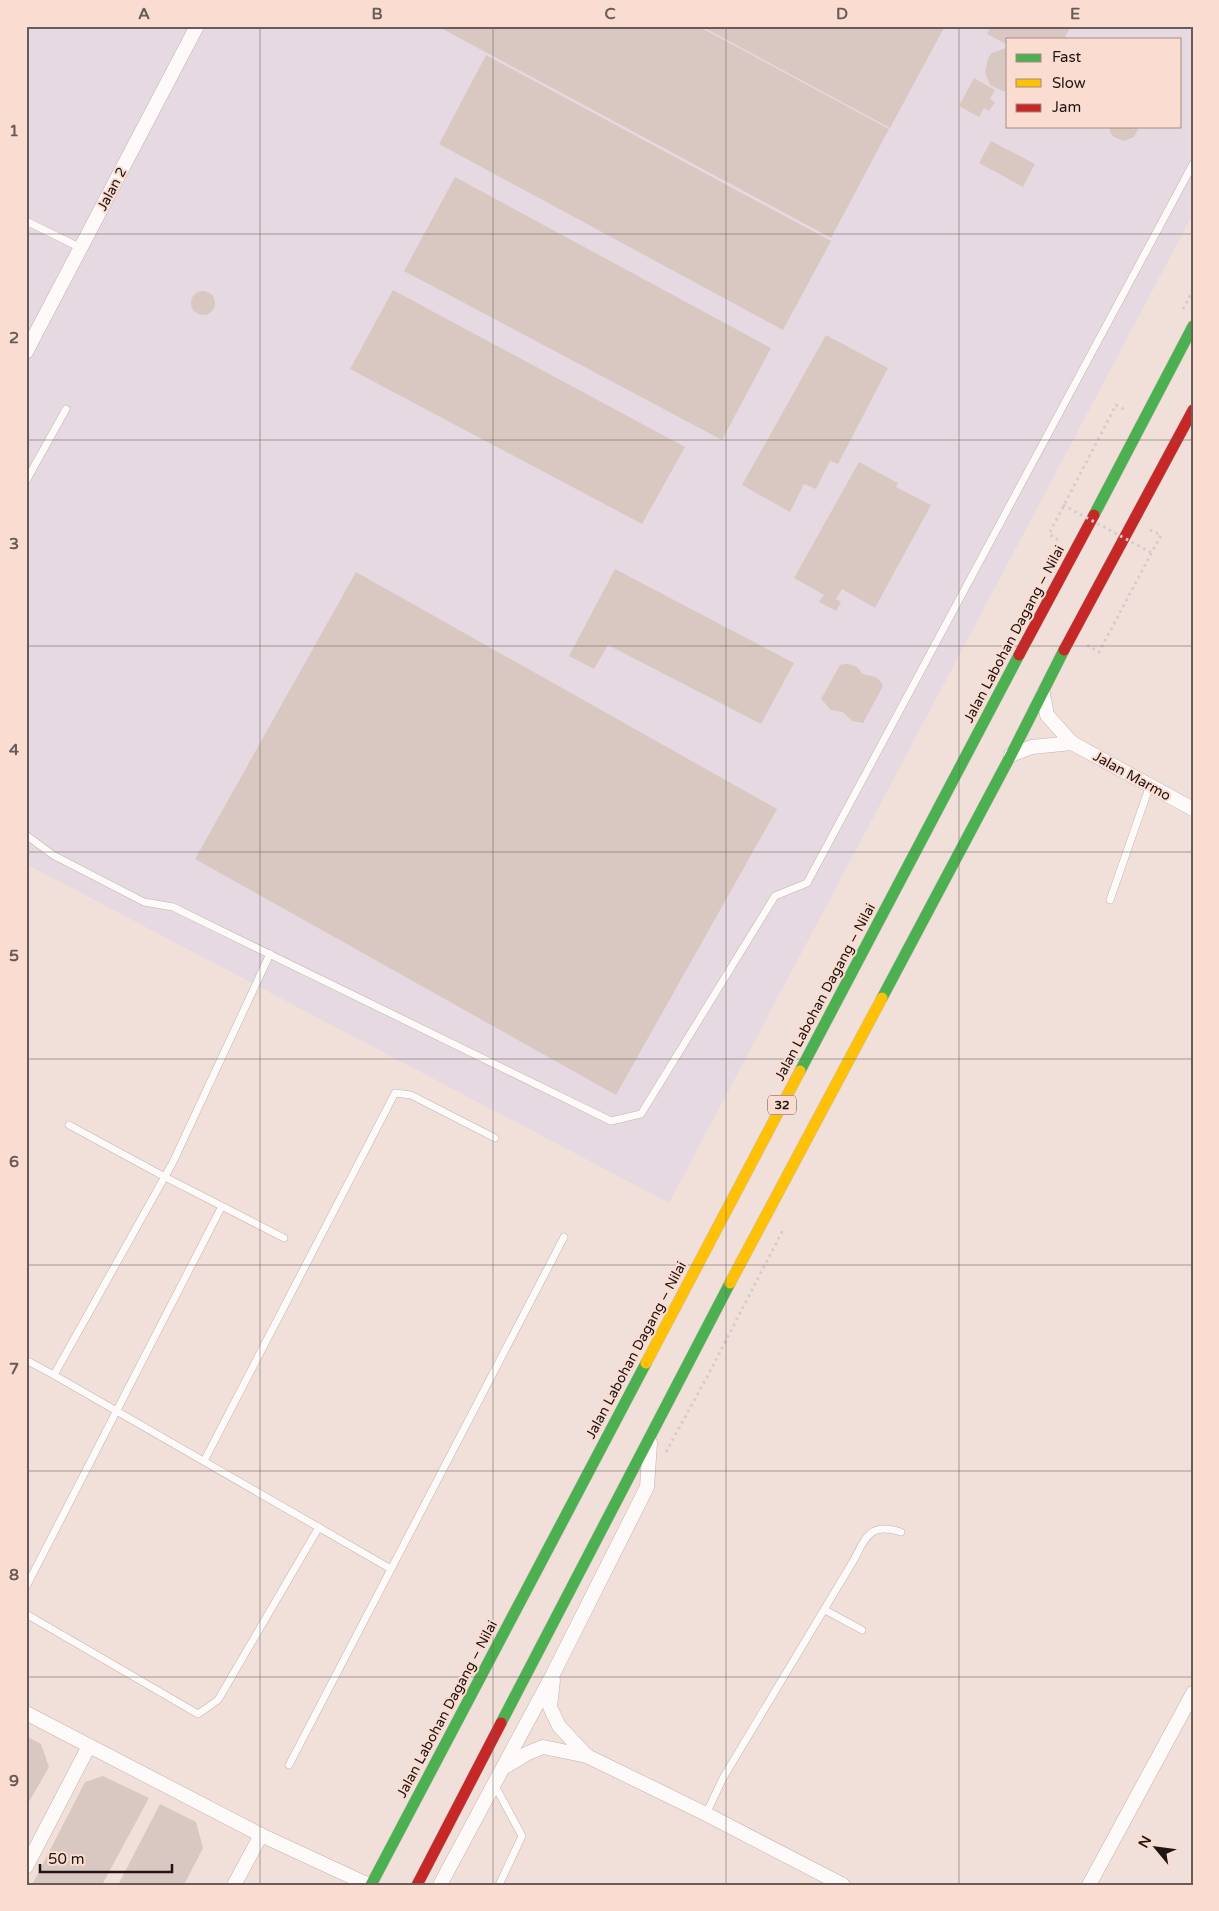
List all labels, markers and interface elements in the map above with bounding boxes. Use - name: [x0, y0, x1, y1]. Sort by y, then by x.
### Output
- text: A: [138, 4, 150, 24]
- text: B: [371, 4, 383, 24]
- text: C: [604, 4, 616, 24]
- text: D: [836, 4, 848, 24]
- text: E: [1070, 4, 1080, 24]
- legend: [1006, 38, 1182, 128]
- text: Fast: [1052, 48, 1082, 66]
- text: Slow: [1052, 74, 1086, 92]
- text: Jam: [1052, 98, 1081, 116]
- text: 1: [9, 121, 19, 141]
- street label: Jalan 2: [94, 164, 130, 214]
- text: 2: [9, 328, 19, 348]
- text: 3: [9, 534, 19, 554]
- street label: Jalan Labohan Dagang ‒ Nilai: [960, 542, 1068, 726]
- text: 4: [9, 740, 19, 760]
- street label: Jalan Marmo: [1090, 748, 1174, 804]
- street label: Jalan Labohan Dagang ‒ Nilai: [771, 900, 879, 1084]
- text: 5: [9, 946, 19, 966]
- road number: 32: [768, 1096, 796, 1114]
- text: 6: [9, 1152, 19, 1172]
- street label: Jalan Labohan Dagang ‒ Nilai: [582, 1258, 690, 1442]
- text: 7: [9, 1359, 19, 1379]
- text: 8: [9, 1565, 19, 1585]
- street label: Jalan Labohan Dagang ‒ Nilai: [393, 1617, 501, 1801]
- text: 9: [9, 1771, 19, 1791]
- north arrow: [1132, 1824, 1182, 1874]
- text: N: [1135, 1833, 1155, 1851]
- scale bar: [40, 1841, 172, 1873]
- text: 50 m: [48, 1850, 85, 1868]

